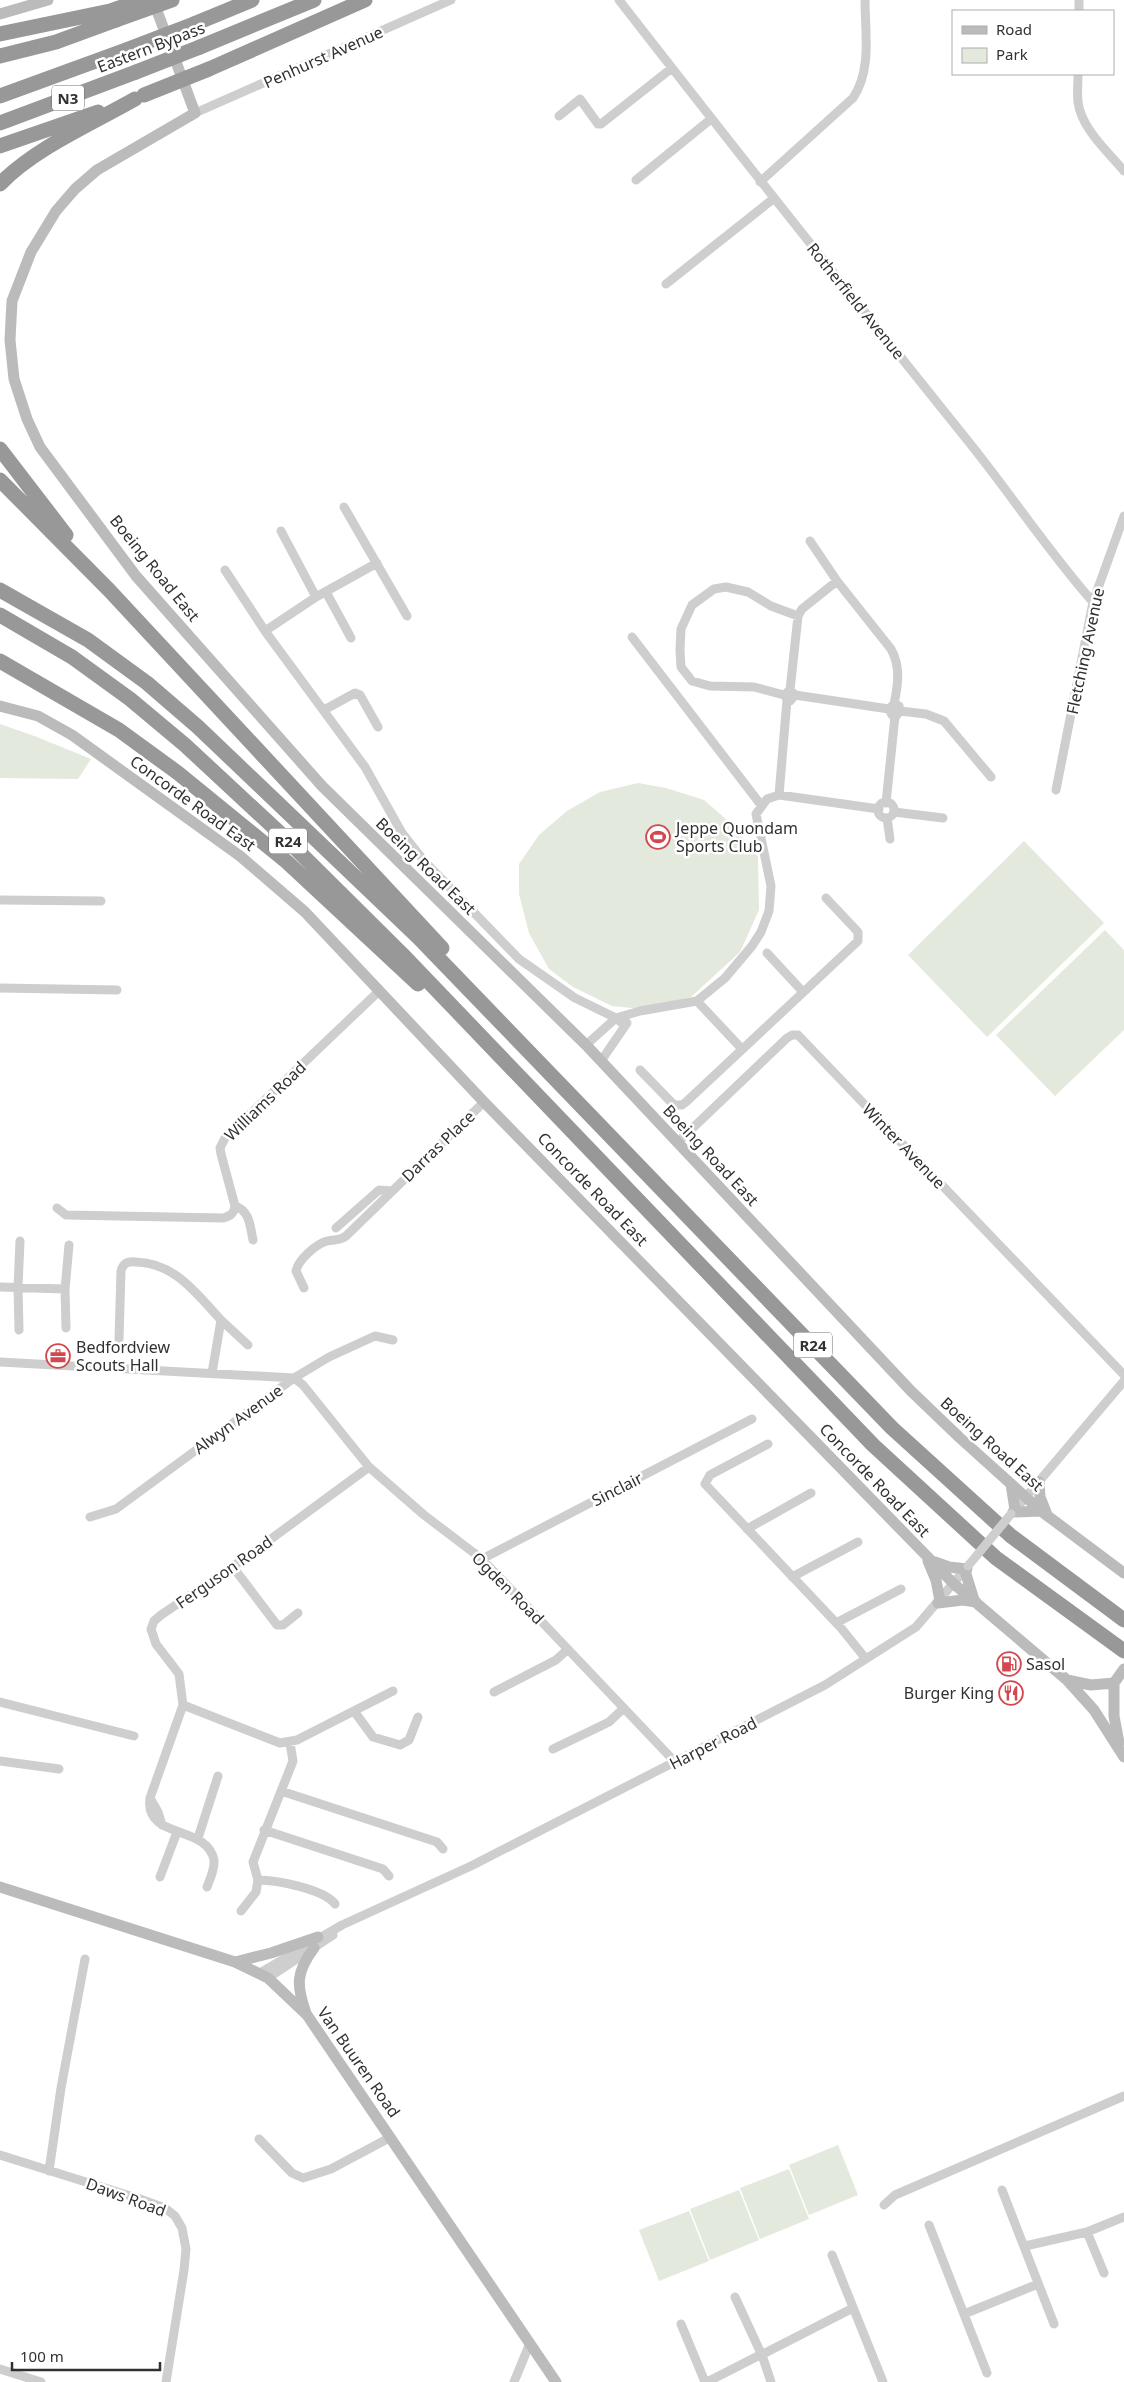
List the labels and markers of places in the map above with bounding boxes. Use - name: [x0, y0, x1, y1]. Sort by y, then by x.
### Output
- place label: Jeppe Quondam Sports Club: [674, 817, 798, 857]
- sports icon: Jeppe Quondam Sports Club: [645, 824, 671, 850]
- place label: Bedfordview Scouts Hall: [76, 1336, 171, 1376]
- office icon: Bedfordview Scouts Hall: [45, 1343, 71, 1369]
- fuel station icon: Sasol: [996, 1651, 1022, 1677]
- place label: Sasol: [1026, 1653, 1065, 1675]
- restaurant icon: Burger King: [998, 1680, 1024, 1706]
- place label: Burger King: [904, 1682, 994, 1704]

